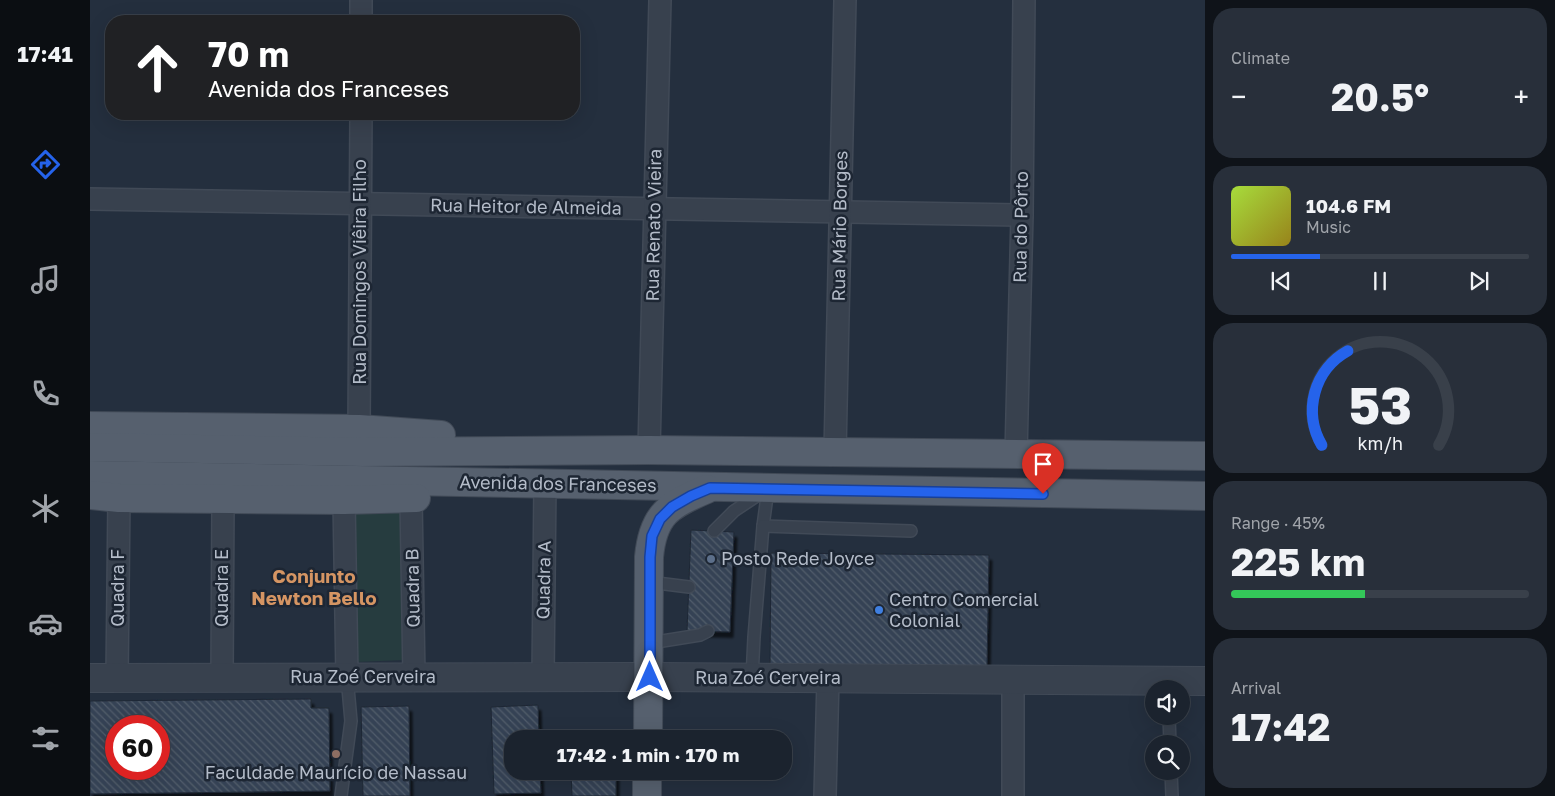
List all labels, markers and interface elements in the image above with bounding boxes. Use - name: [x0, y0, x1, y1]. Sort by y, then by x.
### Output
- text: 70 m: [208, 33, 289, 75]
- icon: ahead: [125, 35, 190, 100]
- text: 17:41: [17, 40, 73, 67]
- text: Climate: [1231, 48, 1290, 68]
- text: 20.5°: [1331, 74, 1429, 119]
- text: Avenida dos Franceses: [208, 75, 449, 102]
- text: −: [1231, 80, 1246, 113]
- text: +: [1514, 80, 1529, 113]
- icon: directions: [28, 147, 63, 182]
- street label: Rua Renato Vieira: [641, 148, 665, 301]
- street label: Rua Mário Borges: [827, 150, 851, 302]
- street label: Rua Domingos Viêira Filho: [348, 159, 370, 385]
- street label: Rua do Pôrto: [1008, 171, 1032, 283]
- street label: Rua Heitor de Almeida: [430, 193, 622, 219]
- text: 104.6 FM: [1306, 194, 1391, 217]
- text: Music: [1306, 217, 1351, 237]
- icon: music: [28, 262, 63, 297]
- icon: previous: [1267, 267, 1295, 295]
- icon: pause: [1366, 267, 1394, 295]
- icon: next: [1465, 267, 1493, 295]
- text: 53: [1348, 373, 1412, 435]
- icon: phone: [28, 376, 63, 411]
- text: km/h: [1357, 432, 1403, 454]
- pin: [1022, 443, 1064, 494]
- icon: arrive: [1029, 450, 1057, 478]
- street label: Avenida dos Franceses: [459, 470, 657, 496]
- icon: climate: [28, 491, 63, 526]
- text: Range · 45%: [1231, 513, 1325, 533]
- text: 225 km: [1231, 539, 1365, 584]
- street label: Quadra A: [531, 540, 555, 620]
- place label: Posto Rede Joyce: [721, 547, 874, 569]
- street label: Quadra B: [400, 548, 424, 628]
- street label: Quadra F: [106, 549, 128, 627]
- street label: Quadra E: [210, 549, 232, 627]
- marker: Posto Rede Joyce: [705, 553, 717, 565]
- district label: Conjunto Newton Bello: [251, 564, 377, 609]
- place label: Centro Comercial Colonial: [889, 588, 1039, 631]
- marker: Centro Comercial Colonial: [873, 604, 885, 616]
- icon: car: [28, 606, 63, 641]
- position arrow: [623, 650, 675, 702]
- street label: Rua Zoé Cerveira: [290, 665, 436, 687]
- street label: Rua Zoé Cerveira: [695, 666, 841, 688]
- text: Arrival: [1231, 678, 1281, 698]
- map controls: [1145, 680, 1190, 780]
- button: sound: [1145, 680, 1190, 725]
- text: 17:42: [1231, 704, 1330, 749]
- speed limit sign: 60: [105, 715, 170, 780]
- icon: filters: [28, 721, 63, 756]
- button: search: [1145, 735, 1190, 780]
- text: 17:42 · 1 min · 170 m: [557, 743, 739, 766]
- marker: Faculdade Maurício de Nassau: [330, 748, 342, 760]
- place label: Faculdade Maurício de Nassau: [205, 761, 467, 783]

